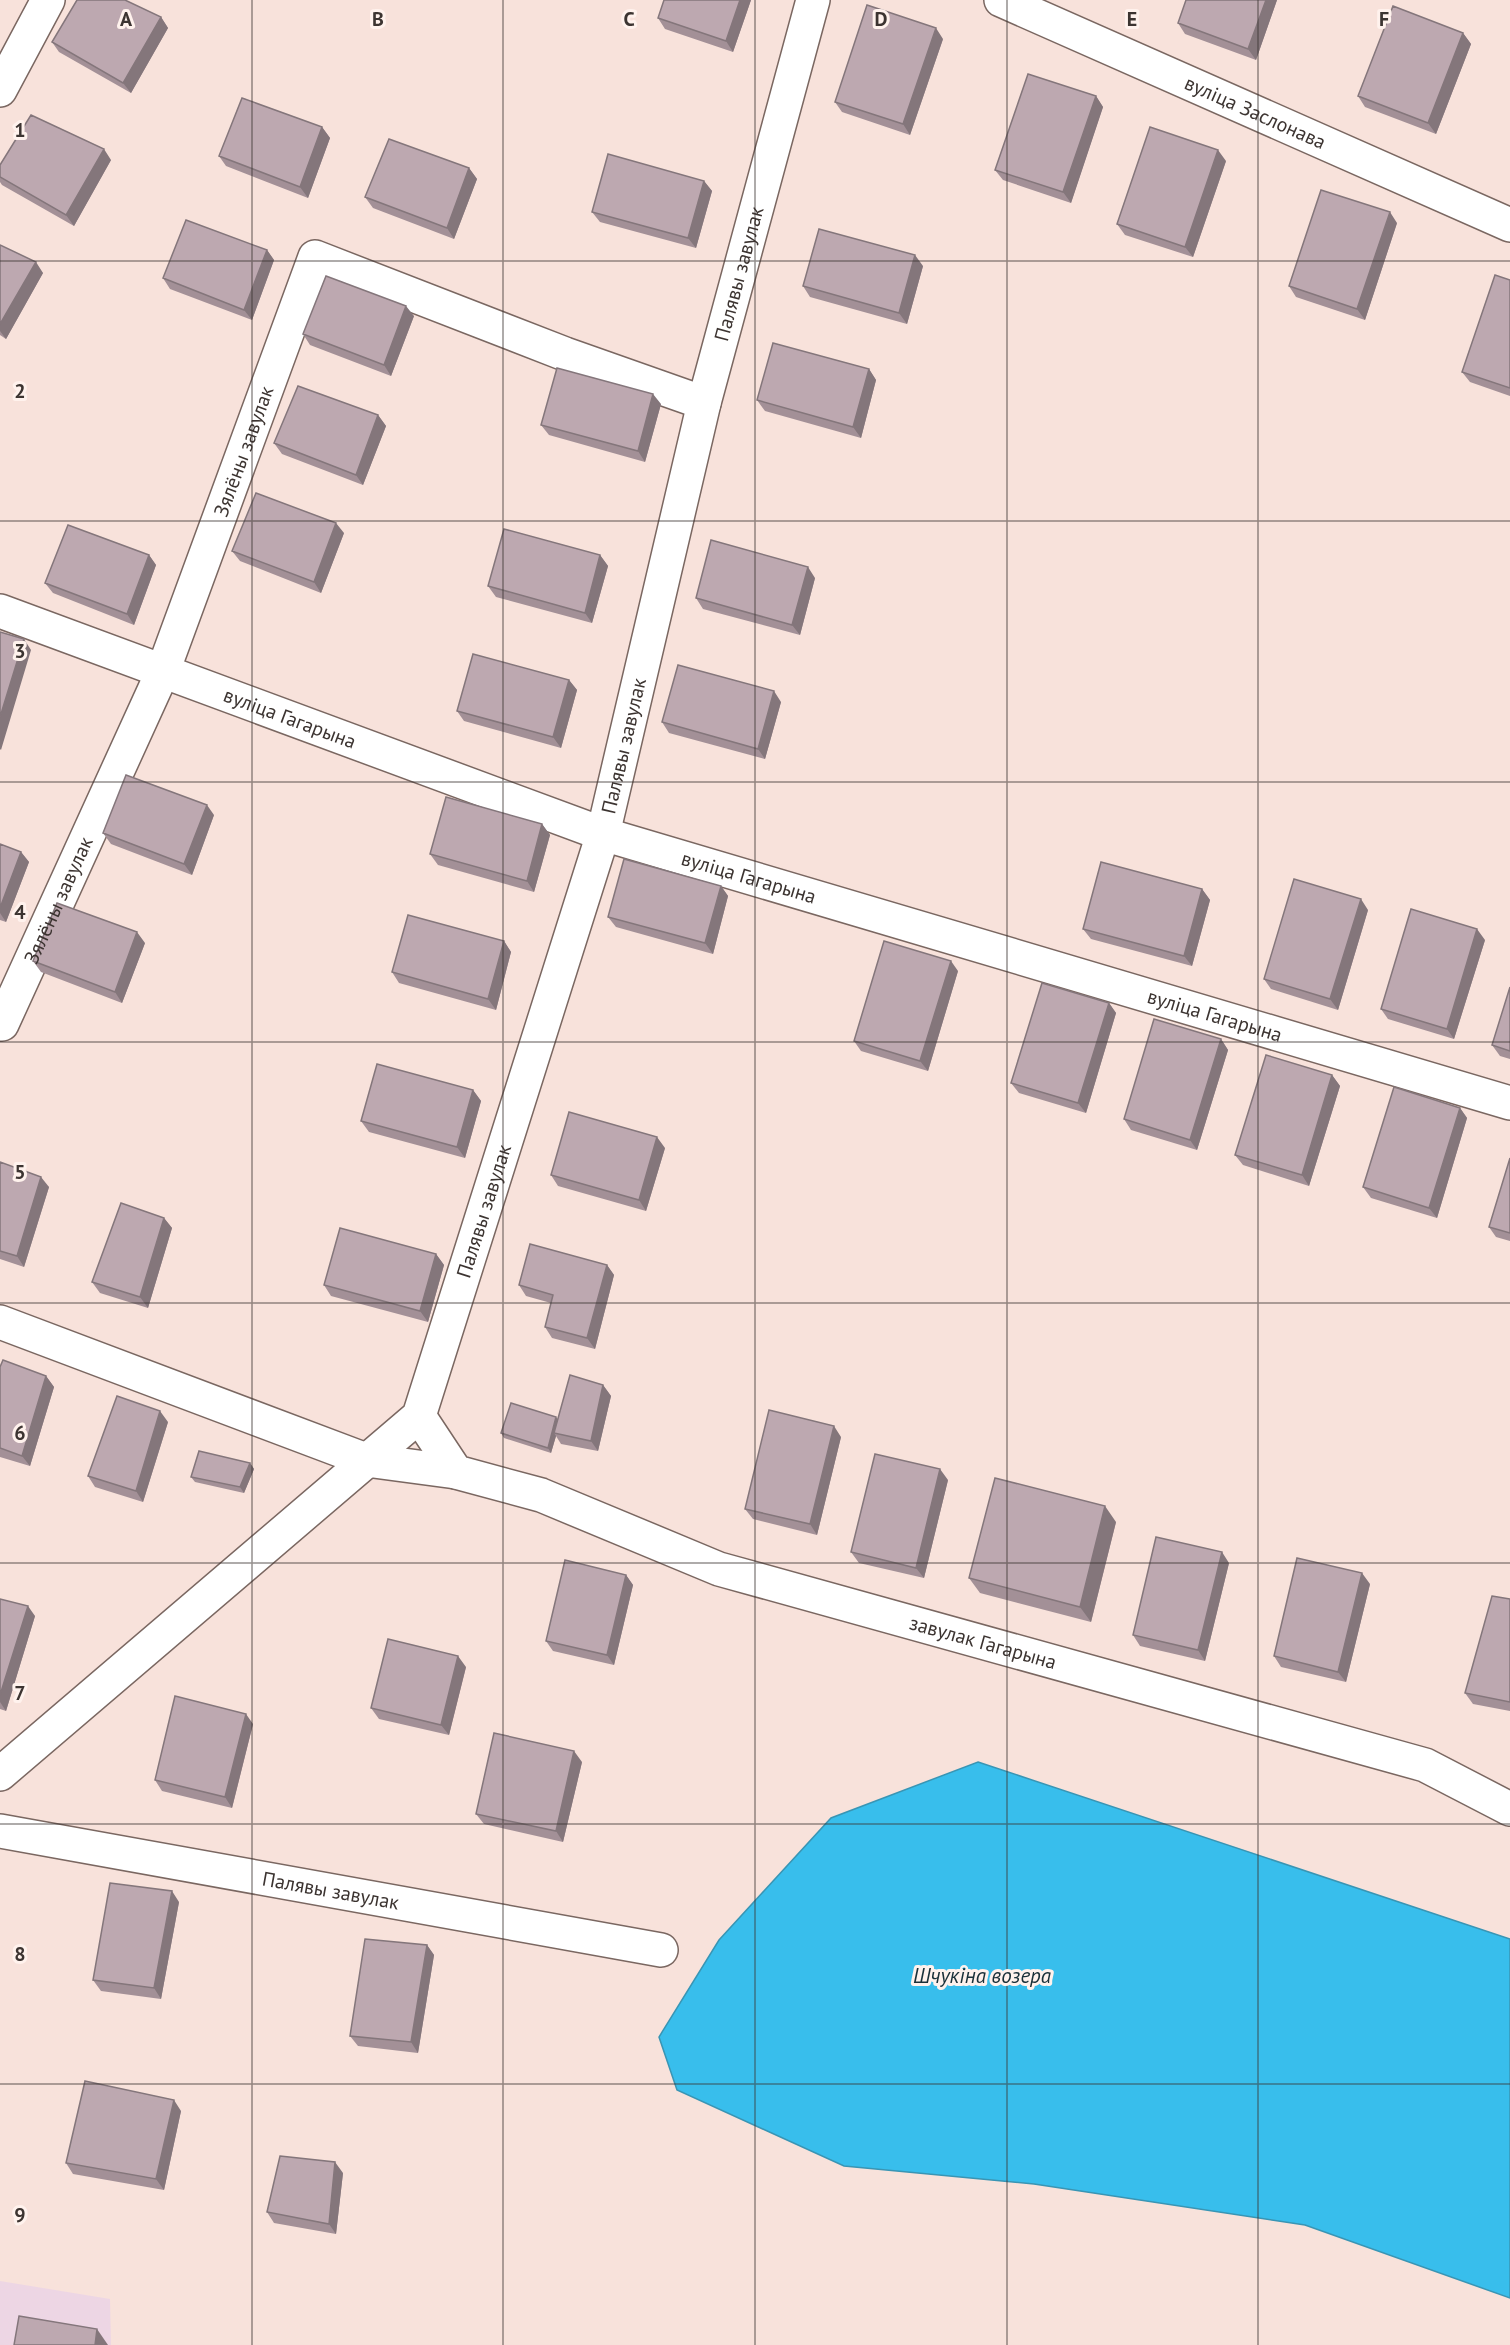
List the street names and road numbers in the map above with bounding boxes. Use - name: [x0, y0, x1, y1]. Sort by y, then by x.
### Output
- street label: вуліца Заслонава: [1181, 70, 1330, 155]
- street label: Палявы завулак: [708, 203, 770, 344]
- street label: Зялёны завулак: [208, 382, 280, 520]
- street label: Палявы завулак: [595, 675, 652, 816]
- street label: вуліца Гагарына: [220, 682, 360, 755]
- street label: Зялёны завулак: [18, 832, 99, 968]
- street label: вуліца Гагарына: [678, 845, 819, 910]
- street label: вуліца Гагарына: [1144, 983, 1285, 1048]
- street label: Палявы завулак: [451, 1141, 517, 1281]
- street label: завулак Гагарына: [907, 1610, 1059, 1675]
- street label: Палявы завулак: [260, 1865, 402, 1916]

